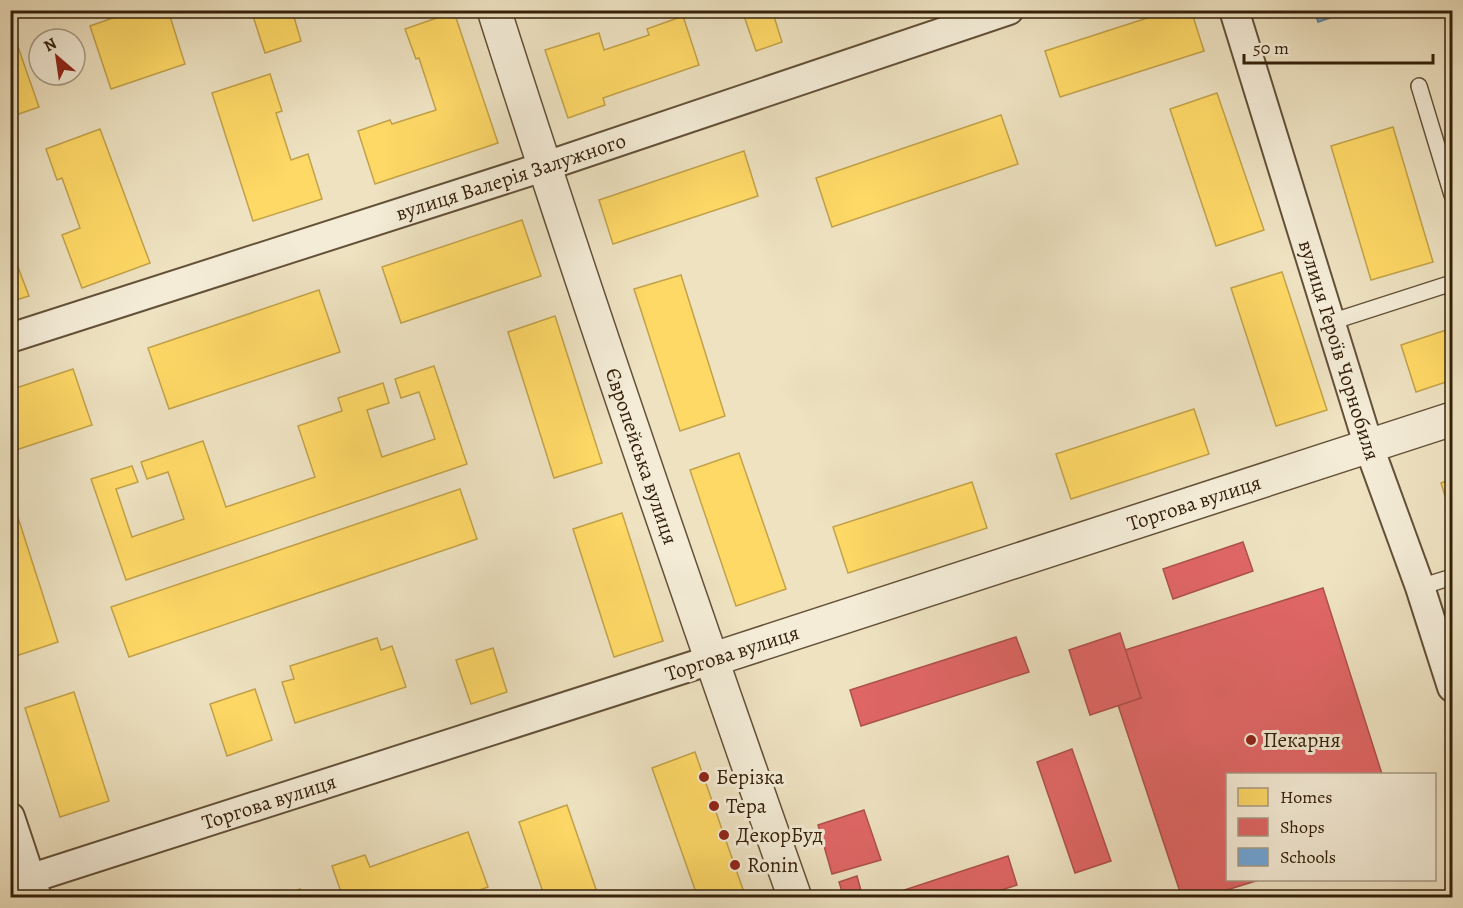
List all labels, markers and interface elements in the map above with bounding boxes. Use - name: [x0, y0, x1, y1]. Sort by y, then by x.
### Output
- north arrow: [27, 27, 87, 87]
- scale bar: [1244, 27, 1433, 65]
- text: N: [40, 32, 61, 57]
- text: 50 m: [1253, 36, 1289, 60]
- street label: вулиця Валерія Залужного: [392, 126, 630, 227]
- street label: вулиця Героїв Чорнобиля: [1292, 237, 1387, 464]
- street label: Європейська вулиця: [599, 364, 685, 548]
- street label: Торгова вулиця: [1124, 468, 1265, 538]
- street label: Торгова вулиця: [662, 618, 802, 688]
- place label: Пекарня: [1263, 726, 1341, 754]
- marker: Пекарня: [1244, 733, 1258, 747]
- place label: Берізка: [716, 763, 785, 791]
- street label: Торгова вулиця: [198, 767, 340, 836]
- marker: Берізка: [697, 770, 711, 784]
- legend: [1226, 773, 1436, 881]
- text: Homes: [1280, 785, 1332, 809]
- place label: Тера: [726, 792, 767, 820]
- marker: Тера: [707, 799, 721, 813]
- text: Shops: [1280, 815, 1325, 839]
- place label: ДекорБуд: [736, 821, 823, 849]
- marker: ДекорБуд: [717, 828, 731, 842]
- text: Schools: [1280, 845, 1336, 869]
- place label: Ronin: [747, 851, 799, 879]
- marker: Ronin: [728, 858, 742, 872]

